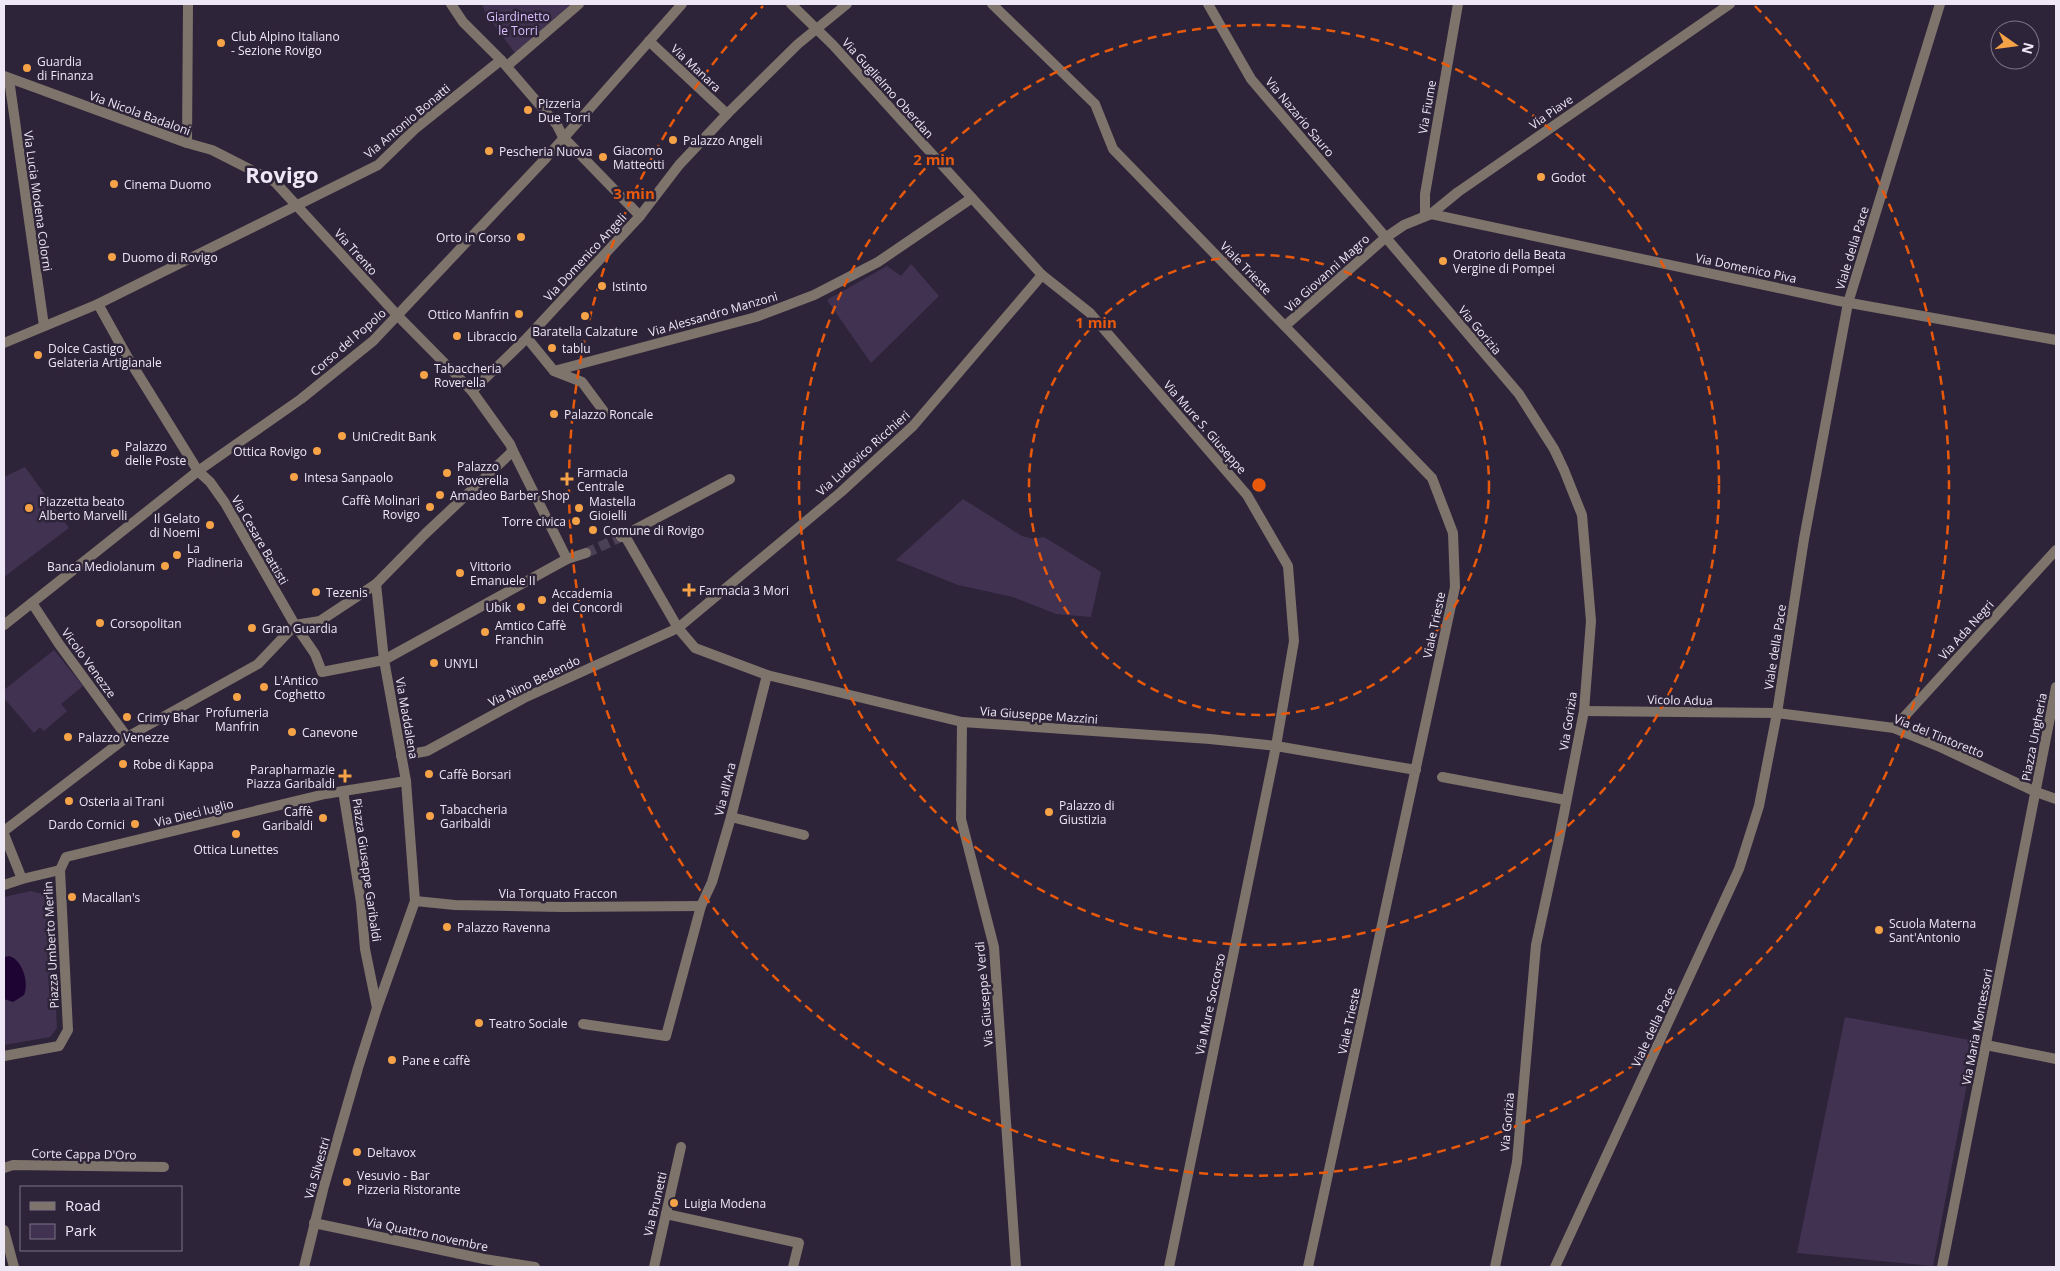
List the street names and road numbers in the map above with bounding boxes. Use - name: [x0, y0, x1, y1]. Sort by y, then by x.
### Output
- street label: Via Guglielmo Oberdan: [838, 34, 938, 142]
- street label: Via Manara: [667, 40, 725, 96]
- street label: Via Nazario Sauro: [1262, 74, 1338, 160]
- street label: Via Fiume: [1414, 78, 1440, 135]
- street label: Via Antonio Bonatti: [360, 80, 454, 162]
- street label: Via Nicola Badaloni: [87, 87, 193, 139]
- street label: Via Piave: [1526, 91, 1576, 133]
- street label: Via Lucia Modena Colorni: [20, 130, 56, 272]
- street label: Viale della Pace: [1831, 204, 1873, 292]
- street label: Via Domenico Angeli: [540, 209, 630, 305]
- street label: Via Trento: [331, 225, 381, 279]
- street label: Via Giovanni Magro: [1281, 230, 1373, 316]
- street label: Viale Trieste: [1216, 238, 1276, 298]
- street label: Via Domenico Piva: [1694, 249, 1798, 287]
- street label: Via Alessandro Manzoni: [647, 287, 779, 341]
- street label: Via Gorizia: [1454, 302, 1506, 358]
- street label: Corso del Popolo: [306, 304, 390, 380]
- street label: Via Mure S. Giuseppe: [1160, 377, 1251, 478]
- street label: Via Ludovico Ricchieri: [813, 406, 913, 500]
- street label: Via Cesare Battisti: [228, 492, 292, 588]
- street label: Viale Trieste: [1419, 590, 1449, 660]
- street label: Via Ada Negri: [1935, 596, 1997, 664]
- street label: Viale della Pace: [1760, 603, 1790, 691]
- street label: Vicolo Venezze: [58, 625, 120, 702]
- street label: Via Nino Bedendo: [485, 651, 583, 711]
- street label: Via Maddalena: [391, 676, 423, 760]
- street label: Via Gorizia: [1555, 690, 1581, 752]
- street label: Vicolo Adua: [1647, 691, 1713, 709]
- street label: Piazza Ungheria: [2017, 692, 2051, 782]
- street label: Via Giuseppe Mazzini: [979, 702, 1099, 728]
- street label: Via del Tintoretto: [1891, 710, 1987, 762]
- street label: Via all'Ara: [710, 761, 740, 817]
- street label: Via Dieci luglio: [153, 795, 235, 831]
- street label: Piazza Giuseppe Garibaldi: [349, 797, 385, 943]
- street label: Piazza Umberto Merlin: [39, 881, 63, 1009]
- street label: Via Torquato Fraccon: [499, 885, 617, 902]
- street label: Via Giuseppe Verdi: [971, 941, 997, 1047]
- street label: Via Mure Soccorso: [1191, 952, 1229, 1056]
- street label: Via Maria Montessori: [1957, 967, 1997, 1087]
- street label: Viale della Pace: [1627, 984, 1679, 1070]
- street label: Viale Trieste: [1334, 986, 1364, 1056]
- street label: Via Gorizia: [1496, 1092, 1518, 1152]
- street label: Via Silvestri: [300, 1135, 334, 1201]
- street label: Corte Cappa D'Oro: [31, 1145, 137, 1163]
- street label: Via Brunetti: [639, 1170, 671, 1238]
- street label: Via Quattro novembre: [364, 1213, 490, 1255]

